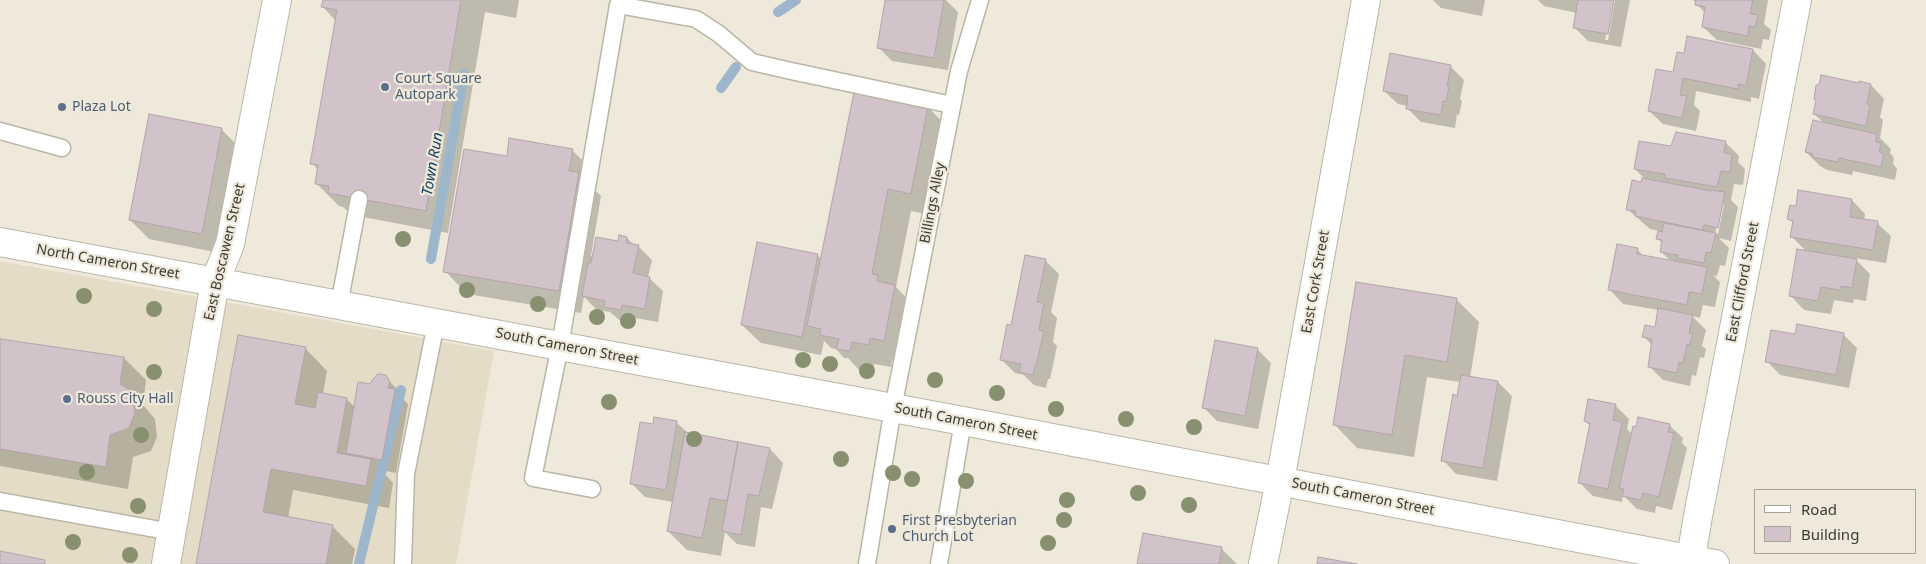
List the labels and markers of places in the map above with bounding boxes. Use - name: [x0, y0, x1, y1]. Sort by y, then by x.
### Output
- place label: Court Square Autopark: [395, 71, 482, 104]
- marker: Court Square Autopark: [379, 81, 391, 93]
- place label: Plaza Lot: [72, 99, 131, 115]
- marker: Plaza Lot: [56, 101, 68, 113]
- place label: Rouss City Hall: [77, 391, 174, 407]
- marker: Rouss City Hall: [61, 393, 73, 405]
- place label: First Presbyterian Church Lot: [902, 513, 1017, 546]
- marker: First Presbyterian Church Lot: [886, 523, 898, 535]

